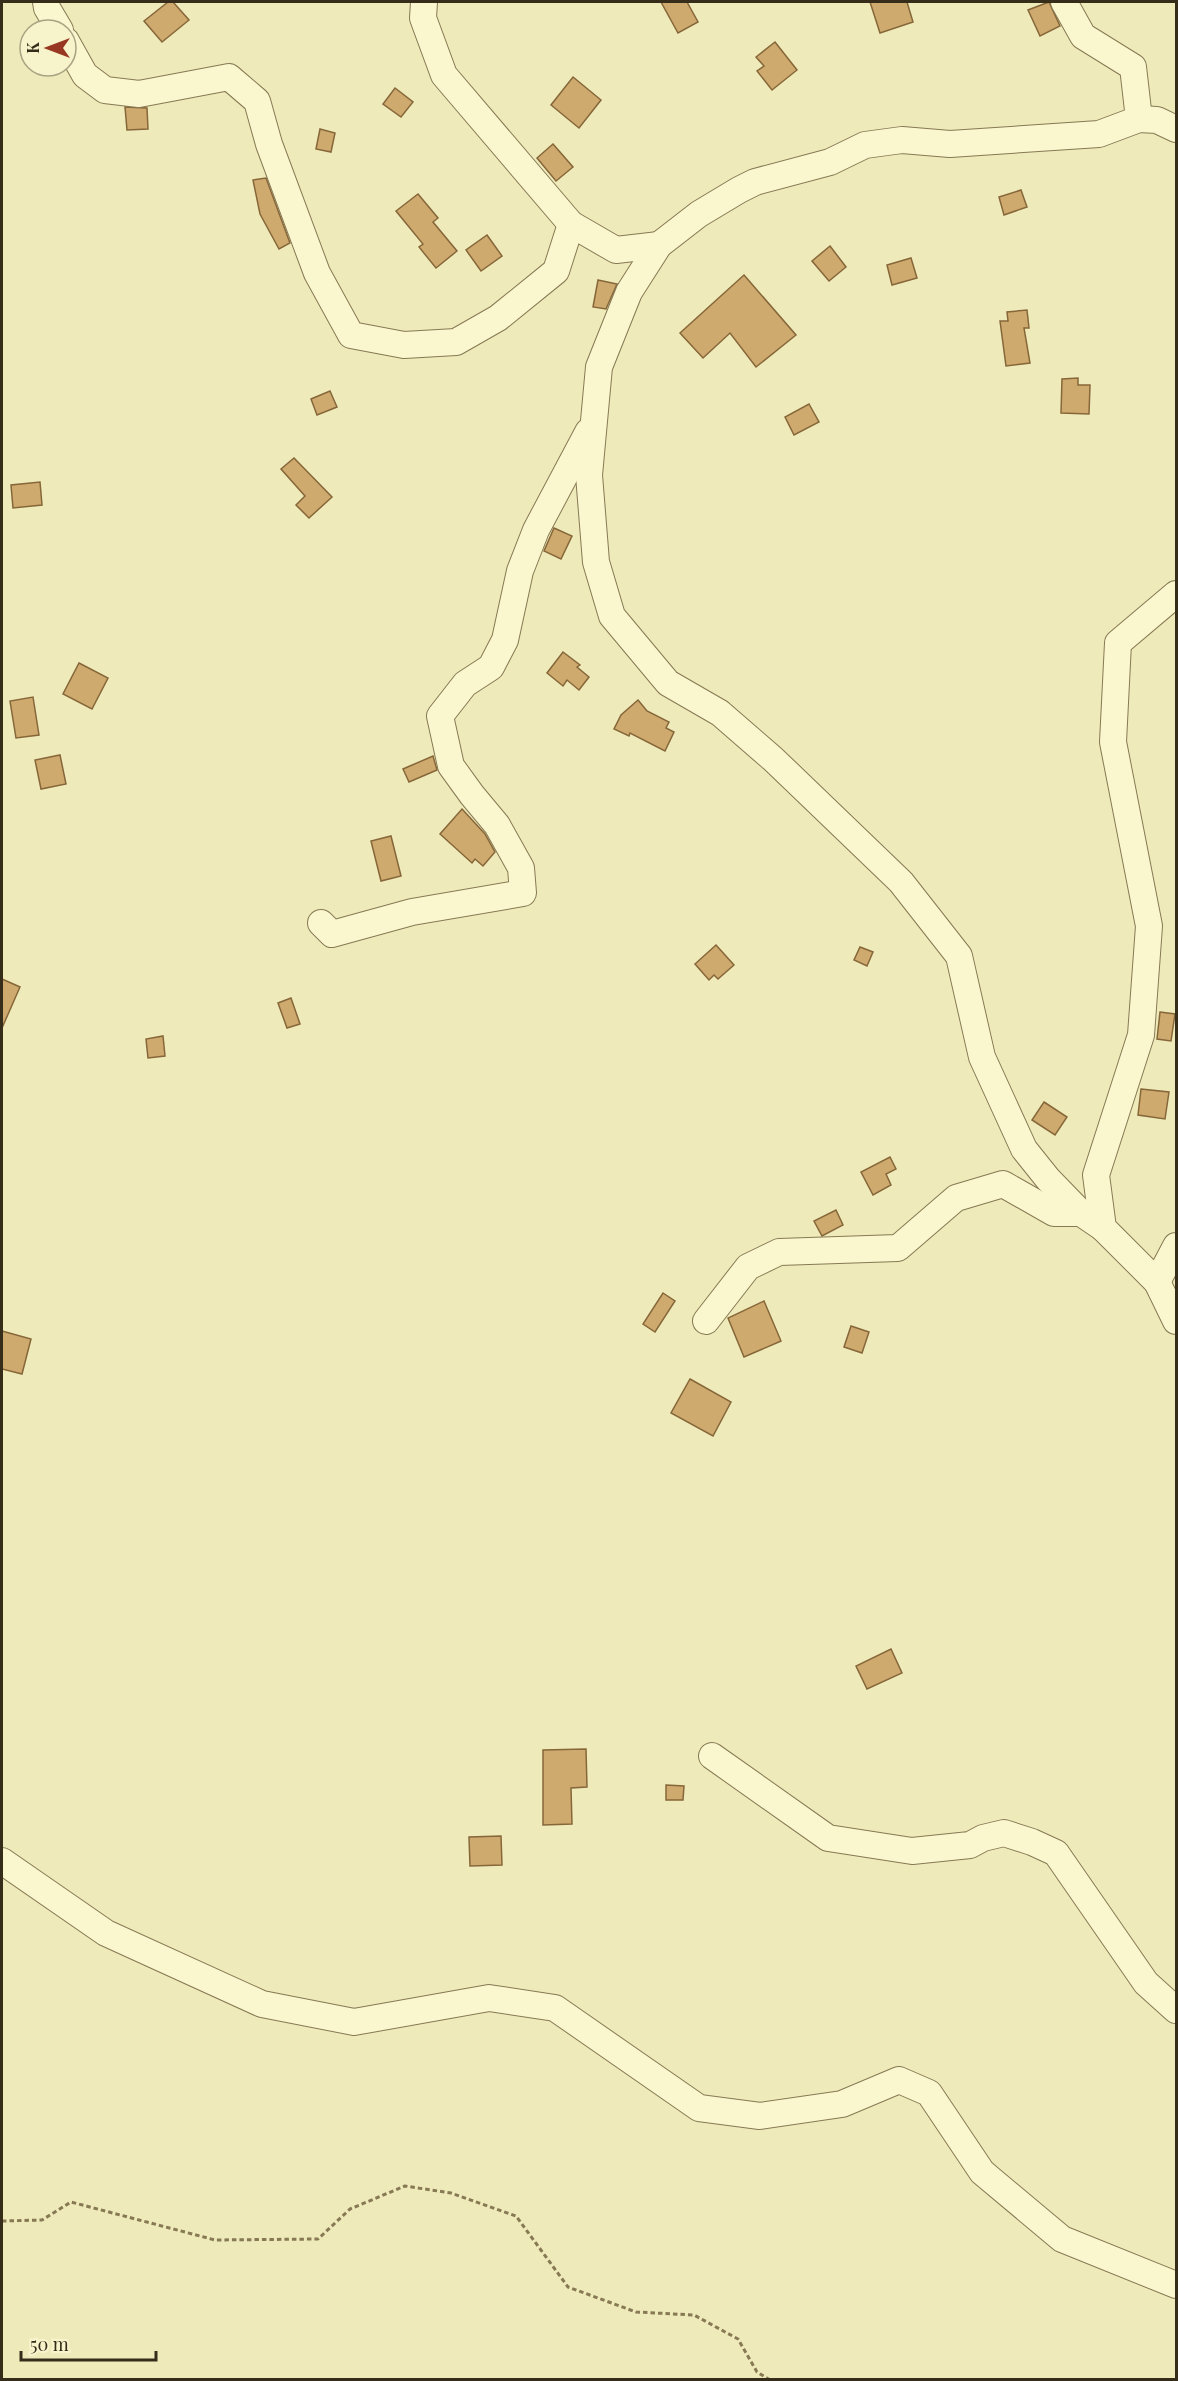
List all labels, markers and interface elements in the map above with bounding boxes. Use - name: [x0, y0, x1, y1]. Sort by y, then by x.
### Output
- north arrow: [18, 18, 78, 78]
- text: K: [22, 42, 43, 54]
- scale bar: [21, 2324, 156, 2362]
- text: 50 m: [30, 2332, 69, 2356]

